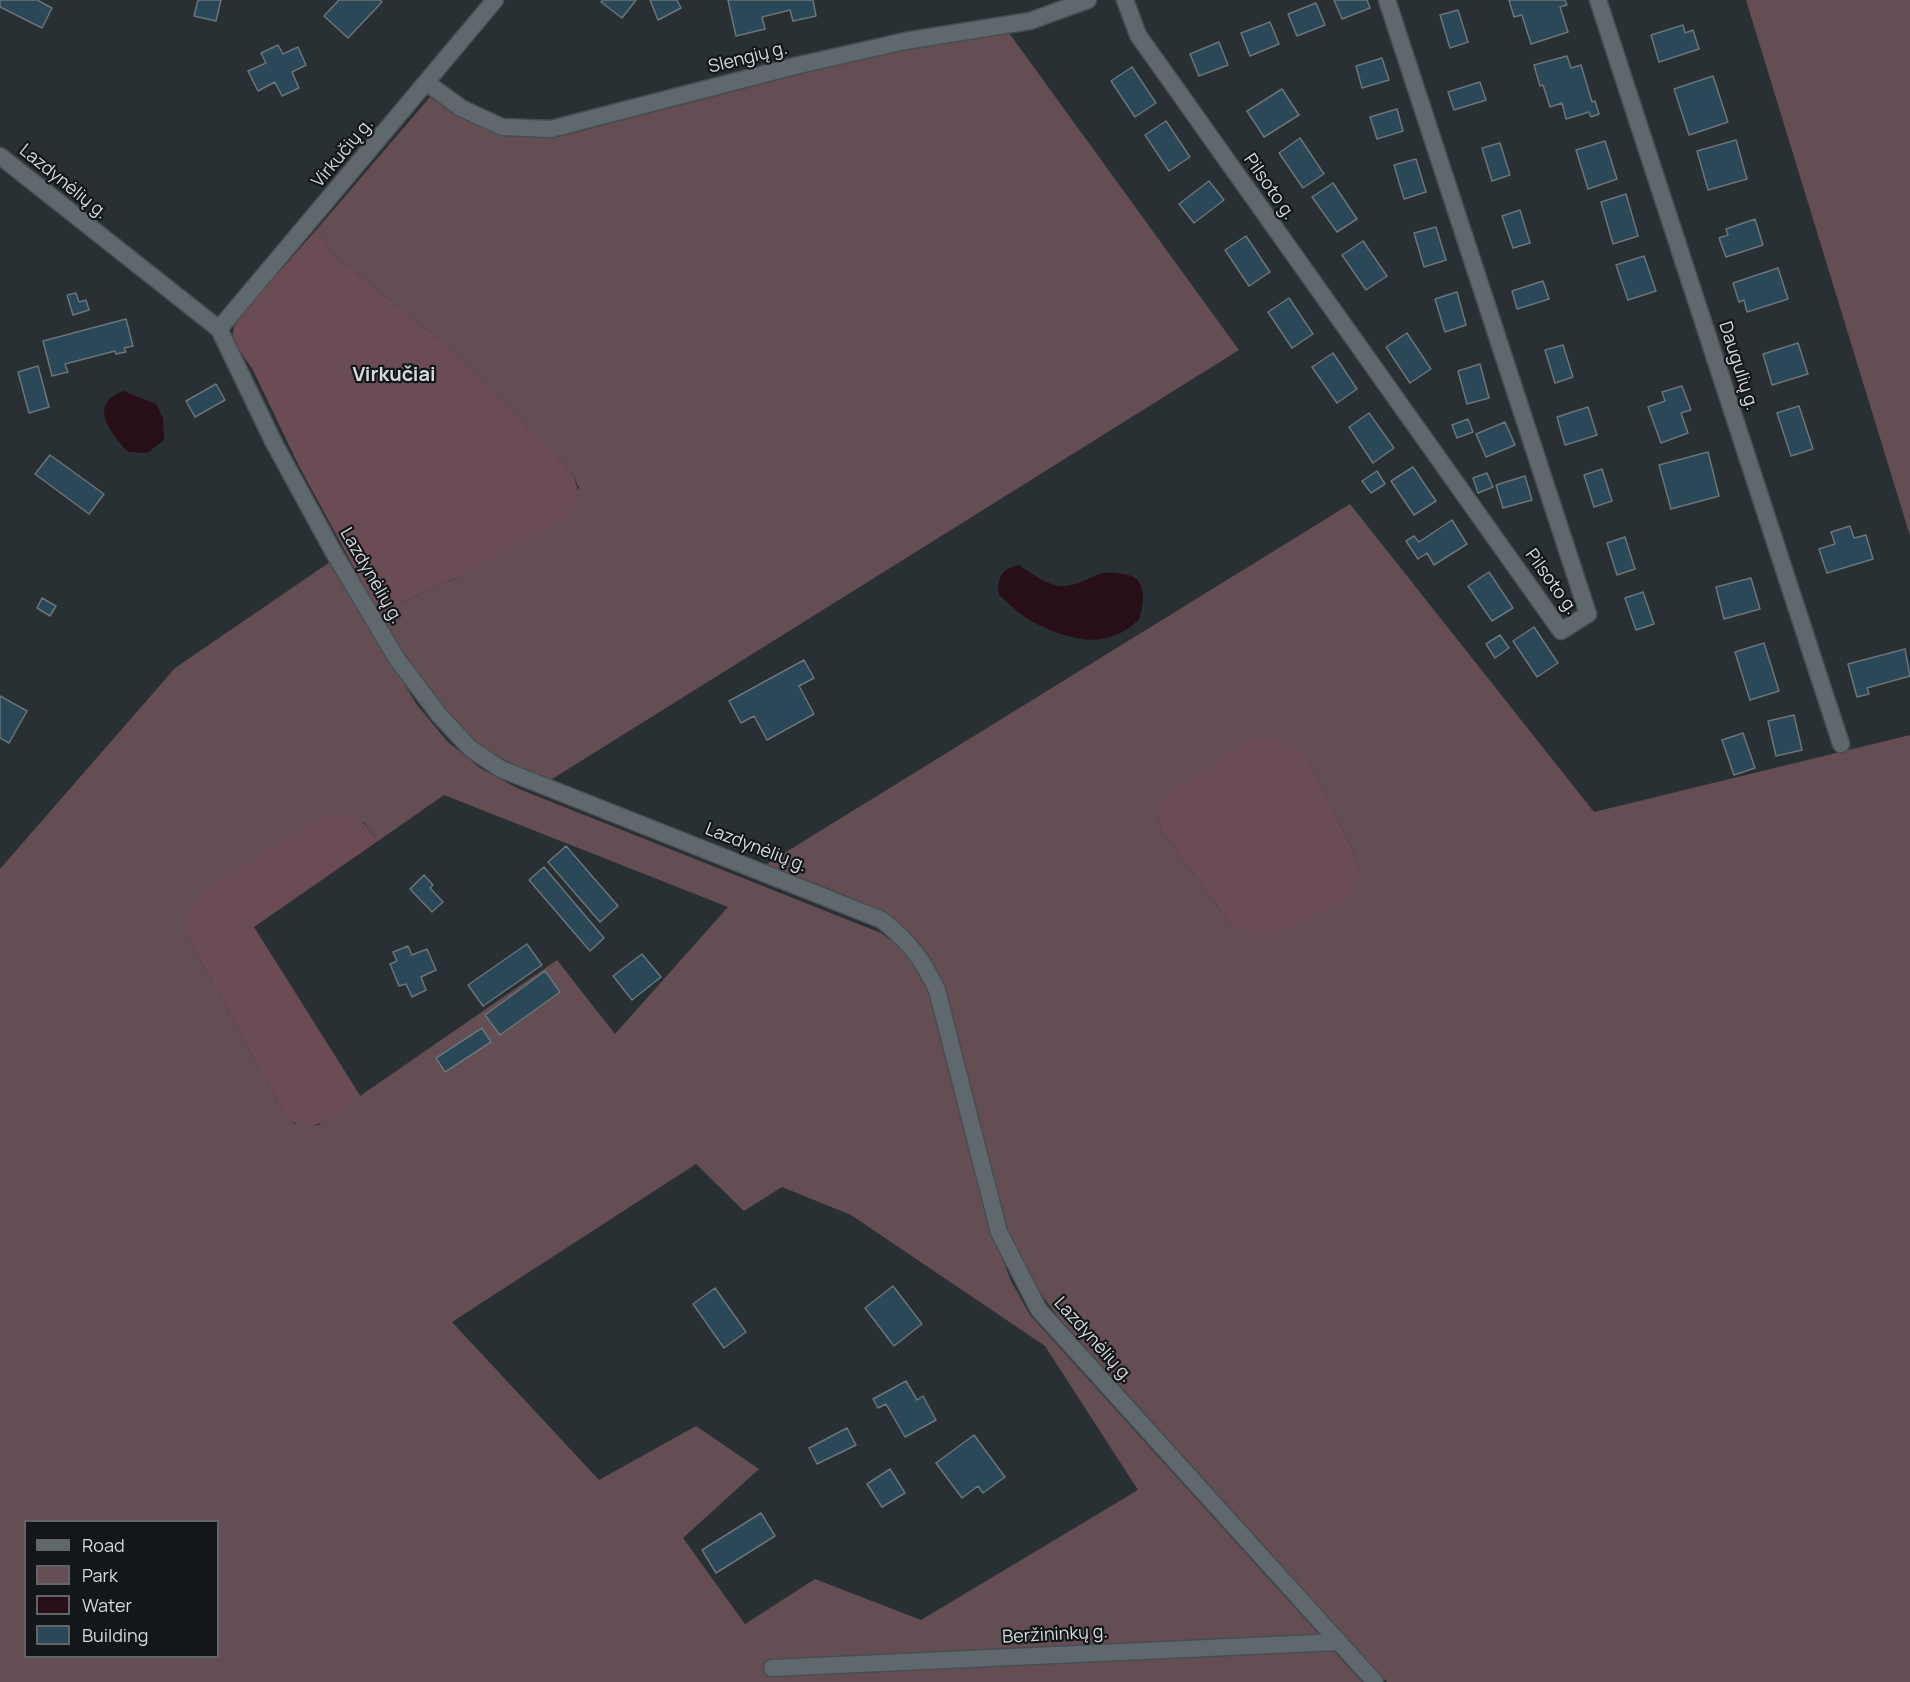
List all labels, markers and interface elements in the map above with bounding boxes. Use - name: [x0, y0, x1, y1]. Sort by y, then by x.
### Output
- street label: Slengių g.: [706, 38, 790, 78]
- street label: Virkučių g.: [308, 114, 378, 192]
- street label: Lazdynėlių g.: [15, 140, 111, 224]
- street label: Pilsoto g.: [1238, 150, 1300, 224]
- street label: Daugulių g.: [1714, 319, 1762, 413]
- district label: Virkučiai: [352, 363, 436, 387]
- street label: Lazdynėlių g.: [335, 524, 407, 628]
- street label: Pilsoto g.: [1520, 545, 1582, 619]
- street label: Lazdynėlių g.: [702, 819, 810, 877]
- street label: Lazdynėlių g.: [1049, 1293, 1137, 1387]
- legend: [24, 1520, 219, 1658]
- text: Road: [82, 1533, 125, 1557]
- text: Park: [82, 1563, 118, 1587]
- text: Water: [82, 1593, 132, 1617]
- street label: Beržininkų g.: [1002, 1621, 1108, 1649]
- text: Building: [82, 1623, 148, 1647]

